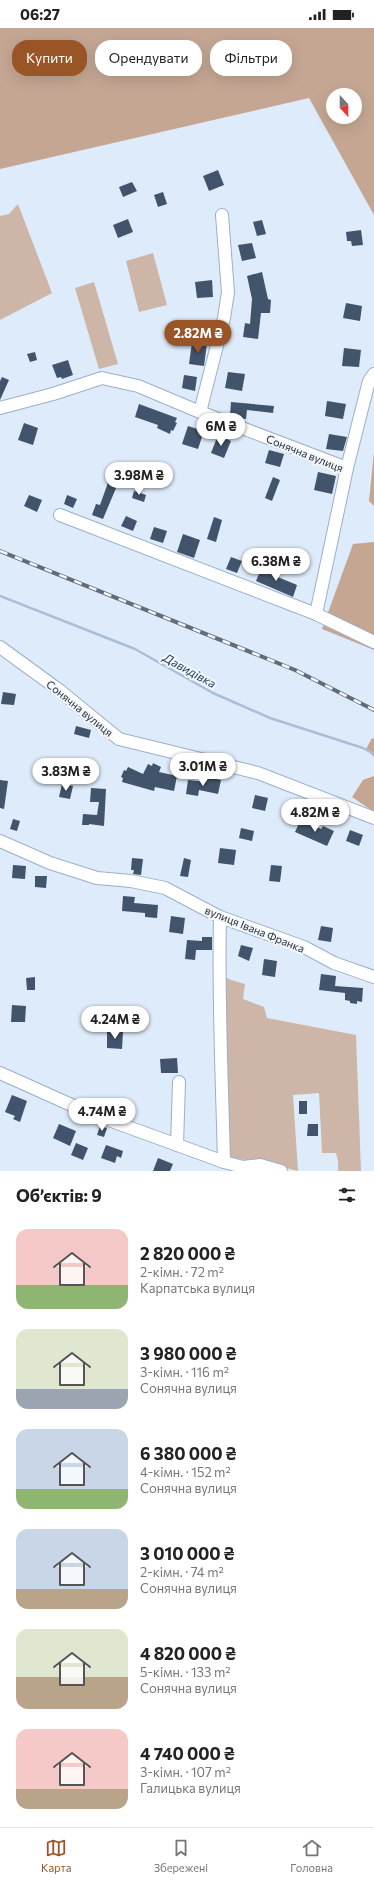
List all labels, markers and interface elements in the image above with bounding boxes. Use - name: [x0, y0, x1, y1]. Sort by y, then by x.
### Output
- text: 06:27: [20, 5, 60, 23]
- chip: Купити: [12, 40, 87, 76]
- chip: Орендувати: [95, 40, 202, 76]
- chip: Фільтри: [210, 40, 292, 76]
- north arrow: [326, 88, 362, 124]
- map controls: [326, 88, 362, 124]
- pin: 2.82M ₴: [161, 320, 235, 354]
- text: 2.82M ₴: [173, 325, 223, 341]
- pin: 6M ₴: [197, 413, 245, 447]
- text: 6M ₴: [205, 418, 237, 434]
- street label: Сонячна вулиця: [265, 432, 345, 474]
- pin: 3.98M ₴: [102, 462, 176, 496]
- text: 3.98M ₴: [114, 467, 164, 483]
- pin: 6.38M ₴: [239, 548, 313, 582]
- text: 6.38M ₴: [251, 553, 301, 569]
- water label: Давидівка: [160, 649, 219, 690]
- street label: Сонячна вулиця: [44, 677, 116, 739]
- pin: 3.01M ₴: [166, 753, 240, 787]
- pin: 3.83M ₴: [29, 758, 103, 792]
- text: 3.01M ₴: [179, 758, 227, 774]
- text: 3.83M ₴: [41, 763, 91, 779]
- pin: 4.82M ₴: [278, 799, 352, 833]
- text: 4.82M ₴: [290, 804, 340, 820]
- street label: вулиця Івана Франка: [203, 903, 307, 955]
- pin: 4.24M ₴: [78, 1006, 152, 1040]
- text: 4.24M ₴: [90, 1011, 140, 1027]
- pin: 4.74M ₴: [65, 1098, 139, 1132]
- text: 4.74M ₴: [78, 1103, 126, 1119]
- icon: filters: [336, 1184, 358, 1206]
- text: Об’єктів: 9: [16, 1185, 102, 1206]
- text: 2 820 000 ₴: [140, 1243, 235, 1264]
- icon: home: [48, 1245, 96, 1293]
- text: 2-кімн. · 72 m²: [140, 1264, 224, 1280]
- text: Карпатська вулиця: [140, 1280, 255, 1296]
- text: 3 980 000 ₴: [140, 1343, 237, 1364]
- icon: home: [48, 1345, 96, 1393]
- text: 3-кімн. · 116 m²: [140, 1364, 229, 1380]
- text: Сонячна вулиця: [140, 1380, 237, 1396]
- text: 6 380 000 ₴: [140, 1443, 237, 1464]
- icon: home: [48, 1445, 96, 1493]
- text: 4-кімн. · 152 m²: [140, 1464, 231, 1480]
- text: Сонячна вулиця: [140, 1480, 237, 1496]
- text: 3 010 000 ₴: [140, 1543, 235, 1564]
- icon: home: [48, 1545, 96, 1593]
- text: 2-кімн. · 74 m²: [140, 1564, 224, 1580]
- text: Сонячна вулиця: [140, 1580, 237, 1596]
- text: 4 820 000 ₴: [140, 1643, 236, 1664]
- icon: home: [48, 1645, 96, 1693]
- text: 5-кімн. · 133 m²: [140, 1664, 230, 1680]
- text: Сонячна вулиця: [140, 1680, 237, 1696]
- text: 4 740 000 ₴: [140, 1743, 235, 1764]
- icon: home: [48, 1745, 96, 1793]
- text: 3-кімн. · 107 m²: [140, 1764, 231, 1780]
- text: Галицька вулиця: [140, 1780, 241, 1796]
- tab: Карта: [41, 1837, 71, 1874]
- tab: Збережені: [154, 1837, 208, 1874]
- tab: Головна: [290, 1837, 333, 1874]

